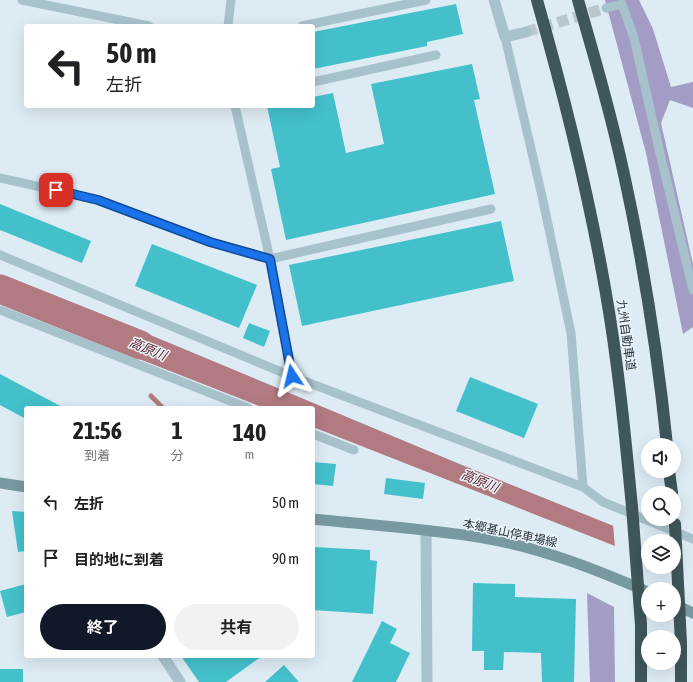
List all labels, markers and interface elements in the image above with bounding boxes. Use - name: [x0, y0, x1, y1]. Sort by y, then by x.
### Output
- text: 50 m: [106, 37, 156, 69]
- icon: left: [40, 40, 92, 92]
- text: 左折: [106, 74, 142, 95]
- pin: [39, 173, 73, 207]
- icon: arrive: [45, 179, 67, 201]
- street label: 九州自動車道: [614, 298, 638, 372]
- water label: 高原川: [127, 335, 171, 364]
- position arrow: [271, 355, 313, 397]
- text: 21:56: [73, 417, 122, 444]
- text: 1: [172, 417, 183, 444]
- text: 140: [232, 419, 266, 446]
- map controls: [641, 438, 681, 670]
- button: sound: [641, 438, 681, 478]
- text: m: [245, 447, 254, 462]
- text: 到着: [84, 448, 110, 463]
- text: 分: [171, 448, 184, 463]
- water label: 高原川: [459, 467, 503, 496]
- button: search: [641, 486, 681, 526]
- icon: left: [40, 491, 62, 513]
- text: 50 m: [272, 494, 299, 511]
- text: 左折: [74, 495, 104, 512]
- street label: 本郷基山停車場線: [462, 516, 558, 550]
- button: layers: [641, 534, 681, 574]
- icon: arrive: [40, 547, 62, 569]
- text: 90 m: [272, 550, 299, 567]
- text: 目的地に到着: [74, 551, 164, 568]
- button: +: [641, 582, 681, 622]
- button: 終了: [40, 604, 166, 650]
- button: 共有: [174, 604, 299, 650]
- button: −: [641, 630, 681, 670]

